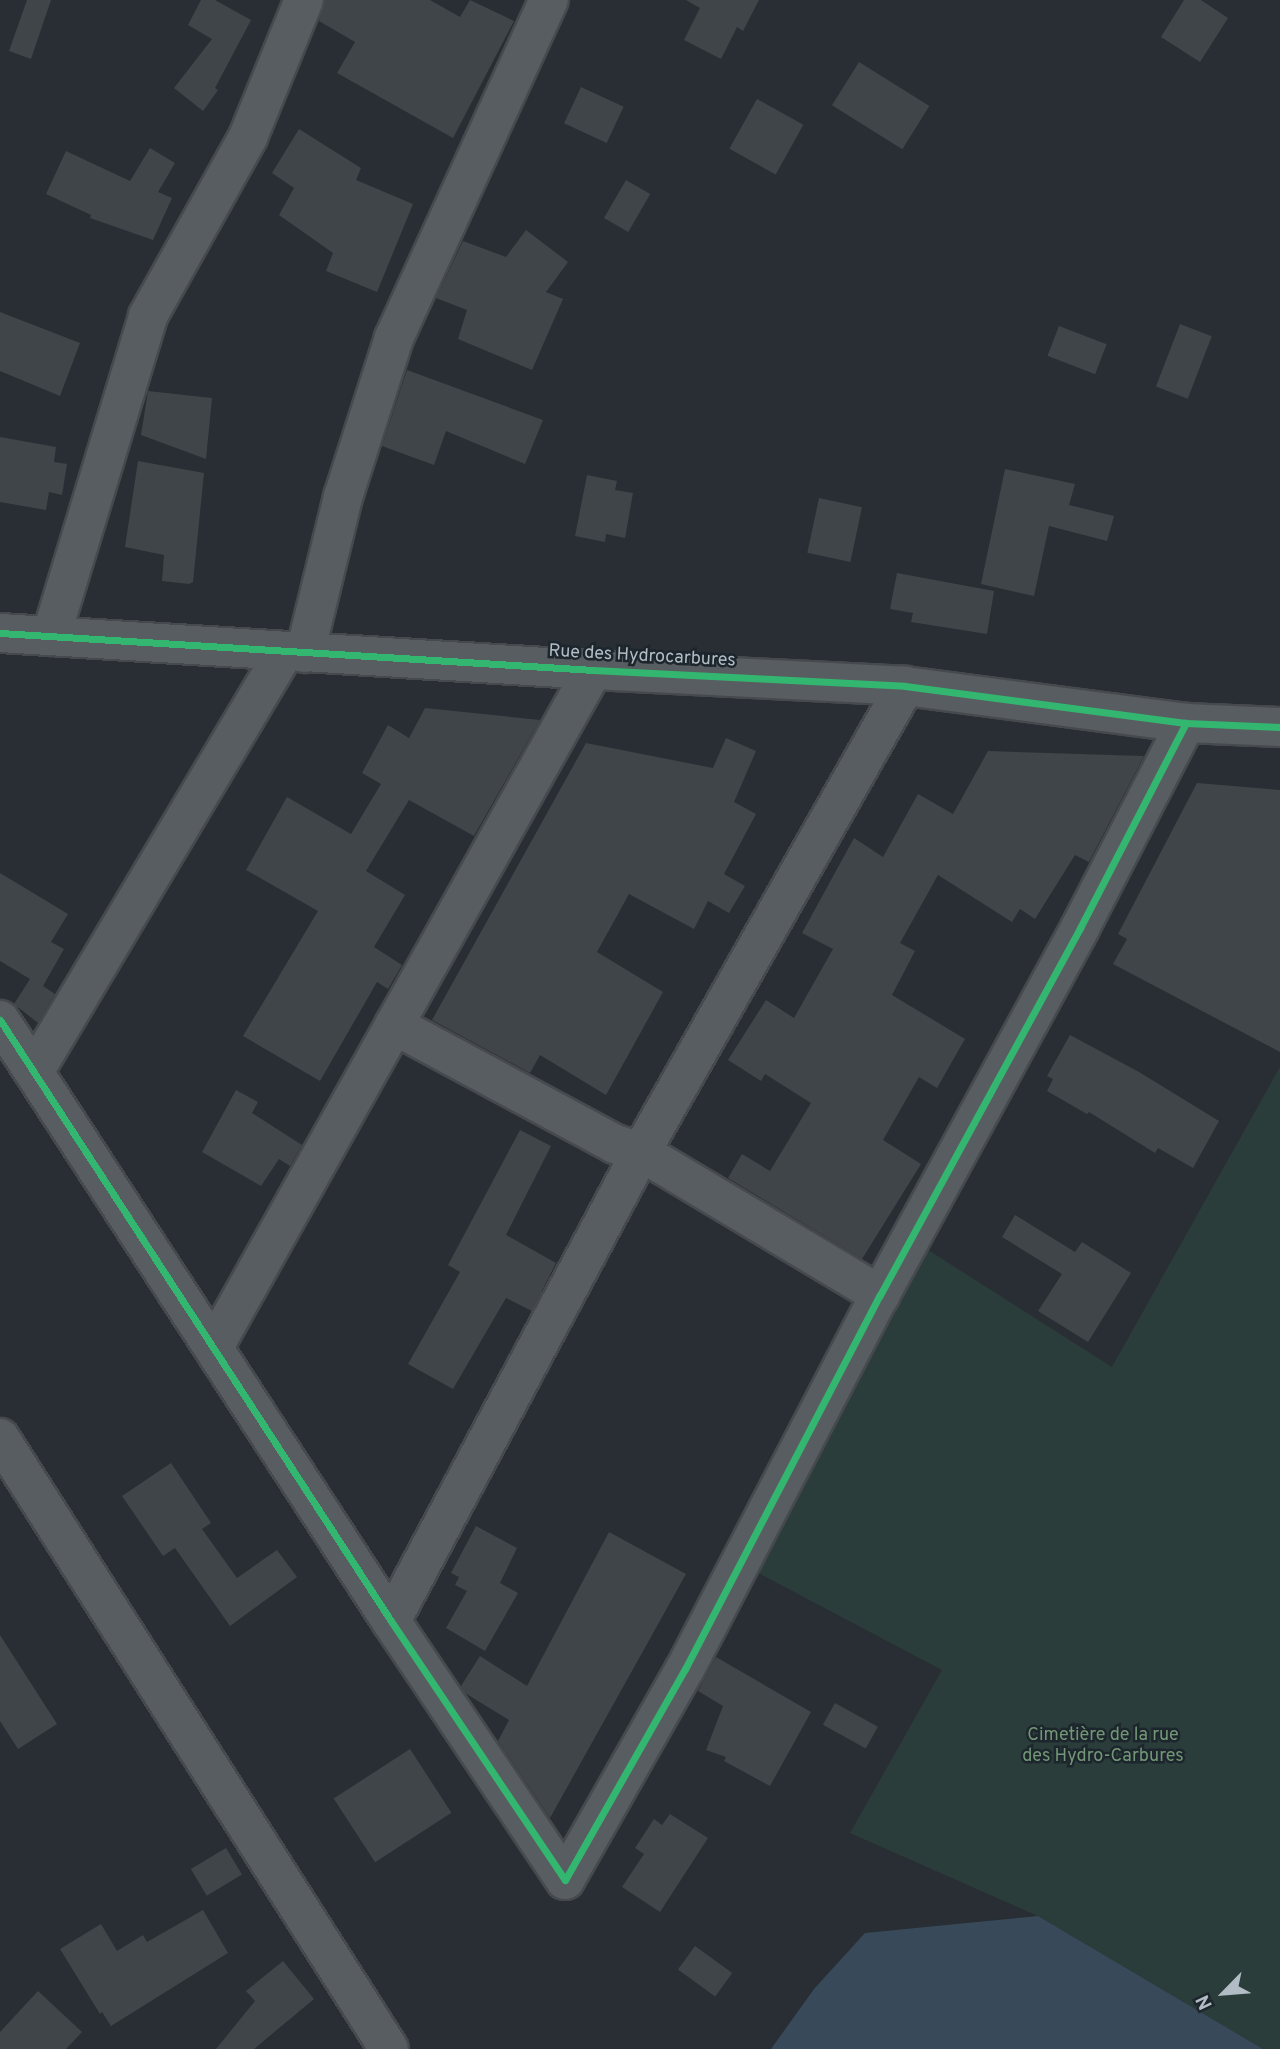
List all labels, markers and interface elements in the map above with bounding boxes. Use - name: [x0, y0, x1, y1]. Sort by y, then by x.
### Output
- street label: Rue des Hydrocarbures: [548, 641, 736, 673]
- park label: Cimetière de la rue des Hydro-Carbures: [1022, 1726, 1184, 1768]
- north arrow: [1189, 1958, 1259, 2028]
- text: N: [1191, 1991, 1219, 2013]

